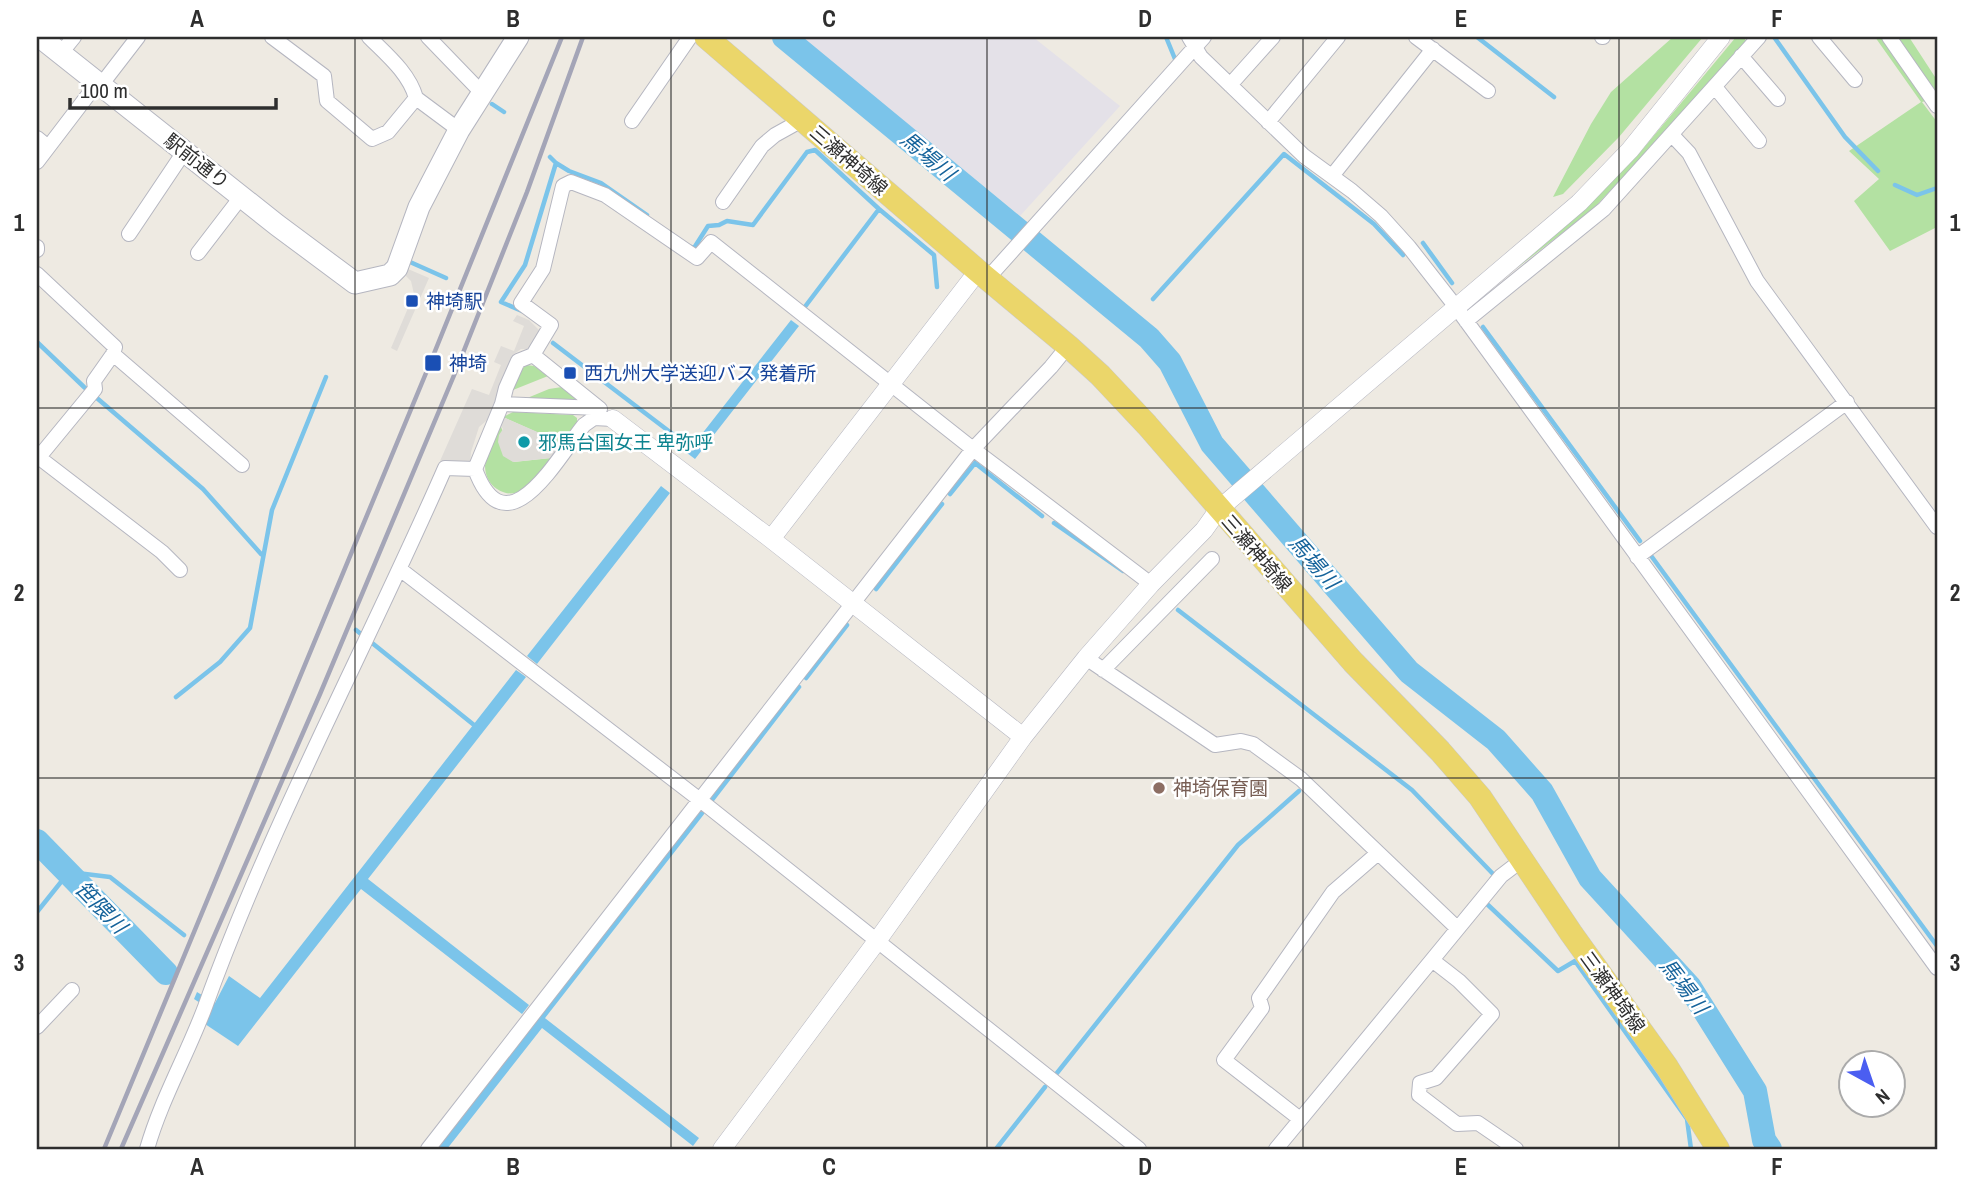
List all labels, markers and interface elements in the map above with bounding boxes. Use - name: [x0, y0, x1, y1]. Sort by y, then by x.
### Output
- text: A: [190, 3, 204, 34]
- text: B: [506, 3, 520, 34]
- text: C: [822, 3, 836, 34]
- text: D: [1138, 3, 1152, 34]
- text: E: [1455, 3, 1467, 34]
- text: F: [1771, 3, 1783, 34]
- scale bar: [70, 66, 276, 110]
- text: 100 m: [80, 76, 128, 105]
- street label: 三瀬神埼線: [805, 119, 893, 201]
- water label: 馬場川: [895, 125, 963, 189]
- street label: 駅前通り: [159, 127, 235, 195]
- text: 1: [14, 207, 25, 238]
- text: 1: [1950, 207, 1961, 238]
- place label: 神埼駅: [426, 288, 483, 314]
- marker: 神埼駅: [404, 293, 420, 309]
- place label: 神埼: [449, 350, 487, 376]
- marker: 神埼: [423, 353, 443, 373]
- place label: 西九州大学送迎バス 発着所: [584, 360, 816, 386]
- marker: 西九州大学送迎バス 発着所: [562, 365, 578, 381]
- place label: 邪馬台国女王 卑弥呼: [538, 429, 713, 455]
- marker: 邪馬台国女王 卑弥呼: [516, 434, 532, 450]
- street label: 三瀬神埼線: [1216, 509, 1298, 597]
- water label: 馬場川: [1282, 529, 1347, 597]
- text: 2: [14, 577, 24, 608]
- text: 2: [1950, 577, 1960, 608]
- place label: 神埼保育園: [1173, 775, 1268, 801]
- marker: 神埼保育園: [1151, 780, 1167, 796]
- water label: 笹隈川: [69, 874, 135, 941]
- street label: 三瀬神埼線: [1575, 946, 1651, 1038]
- text: 3: [14, 947, 24, 978]
- text: 3: [1950, 947, 1960, 978]
- water label: 馬場川: [1653, 952, 1716, 1021]
- north arrow: [1838, 1050, 1908, 1120]
- text: N: [1870, 1083, 1896, 1111]
- text: A: [190, 1151, 204, 1182]
- text: B: [506, 1151, 520, 1182]
- text: C: [822, 1151, 836, 1182]
- text: D: [1138, 1151, 1152, 1182]
- text: E: [1455, 1151, 1467, 1182]
- text: F: [1771, 1151, 1783, 1182]

